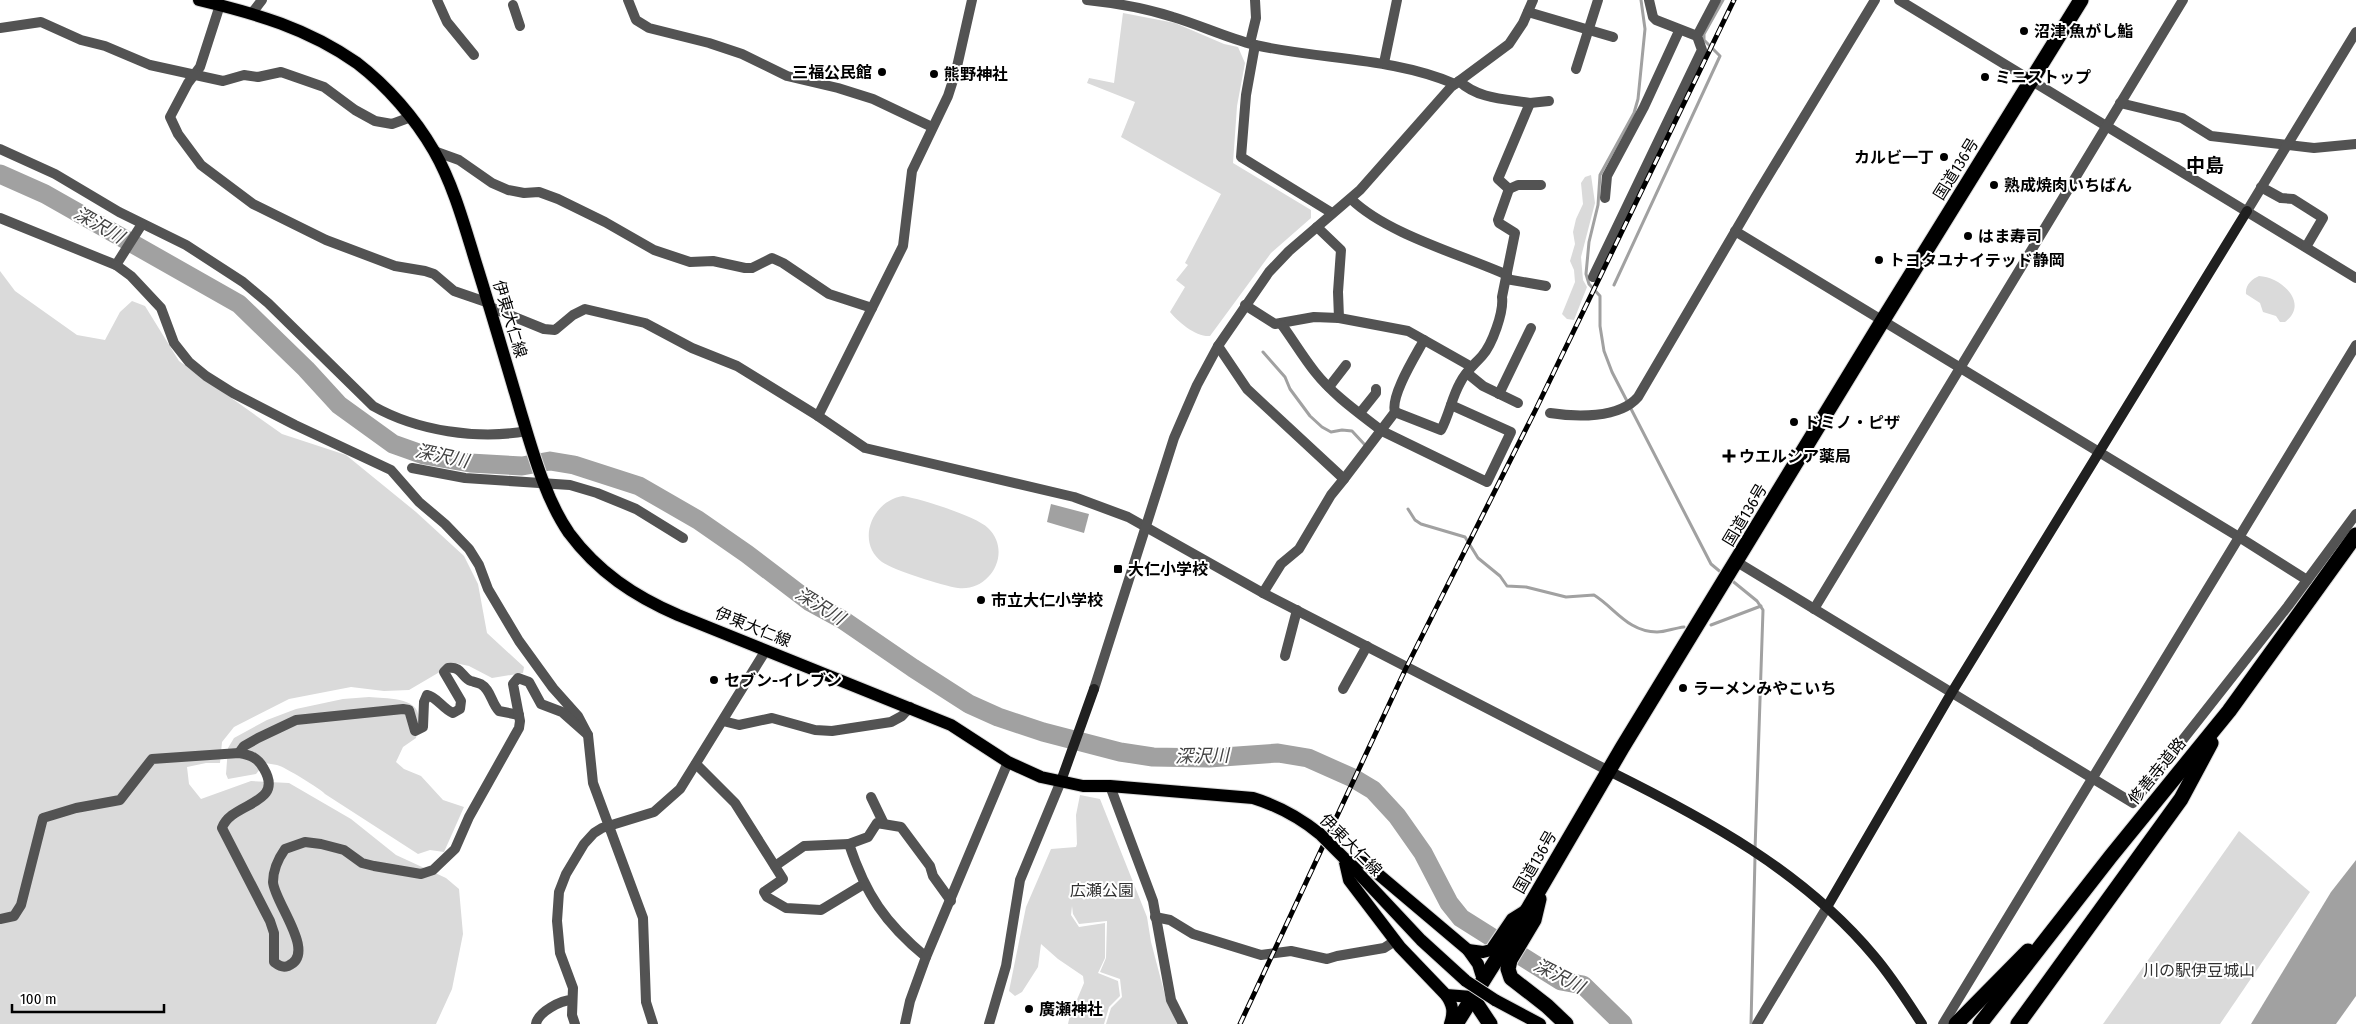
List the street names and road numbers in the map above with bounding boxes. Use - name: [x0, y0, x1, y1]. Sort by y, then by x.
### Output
- street label: 国道136号: [1930, 135, 1982, 203]
- street label: 伊東大仁線: [489, 278, 531, 360]
- street label: 国道136号: [1719, 480, 1771, 550]
- street label: 伊東大仁線: [712, 603, 794, 651]
- street label: 修善寺道路: [2124, 734, 2190, 808]
- street label: 伊東大仁線: [1316, 810, 1386, 880]
- street label: 国道136号: [1509, 827, 1561, 897]

